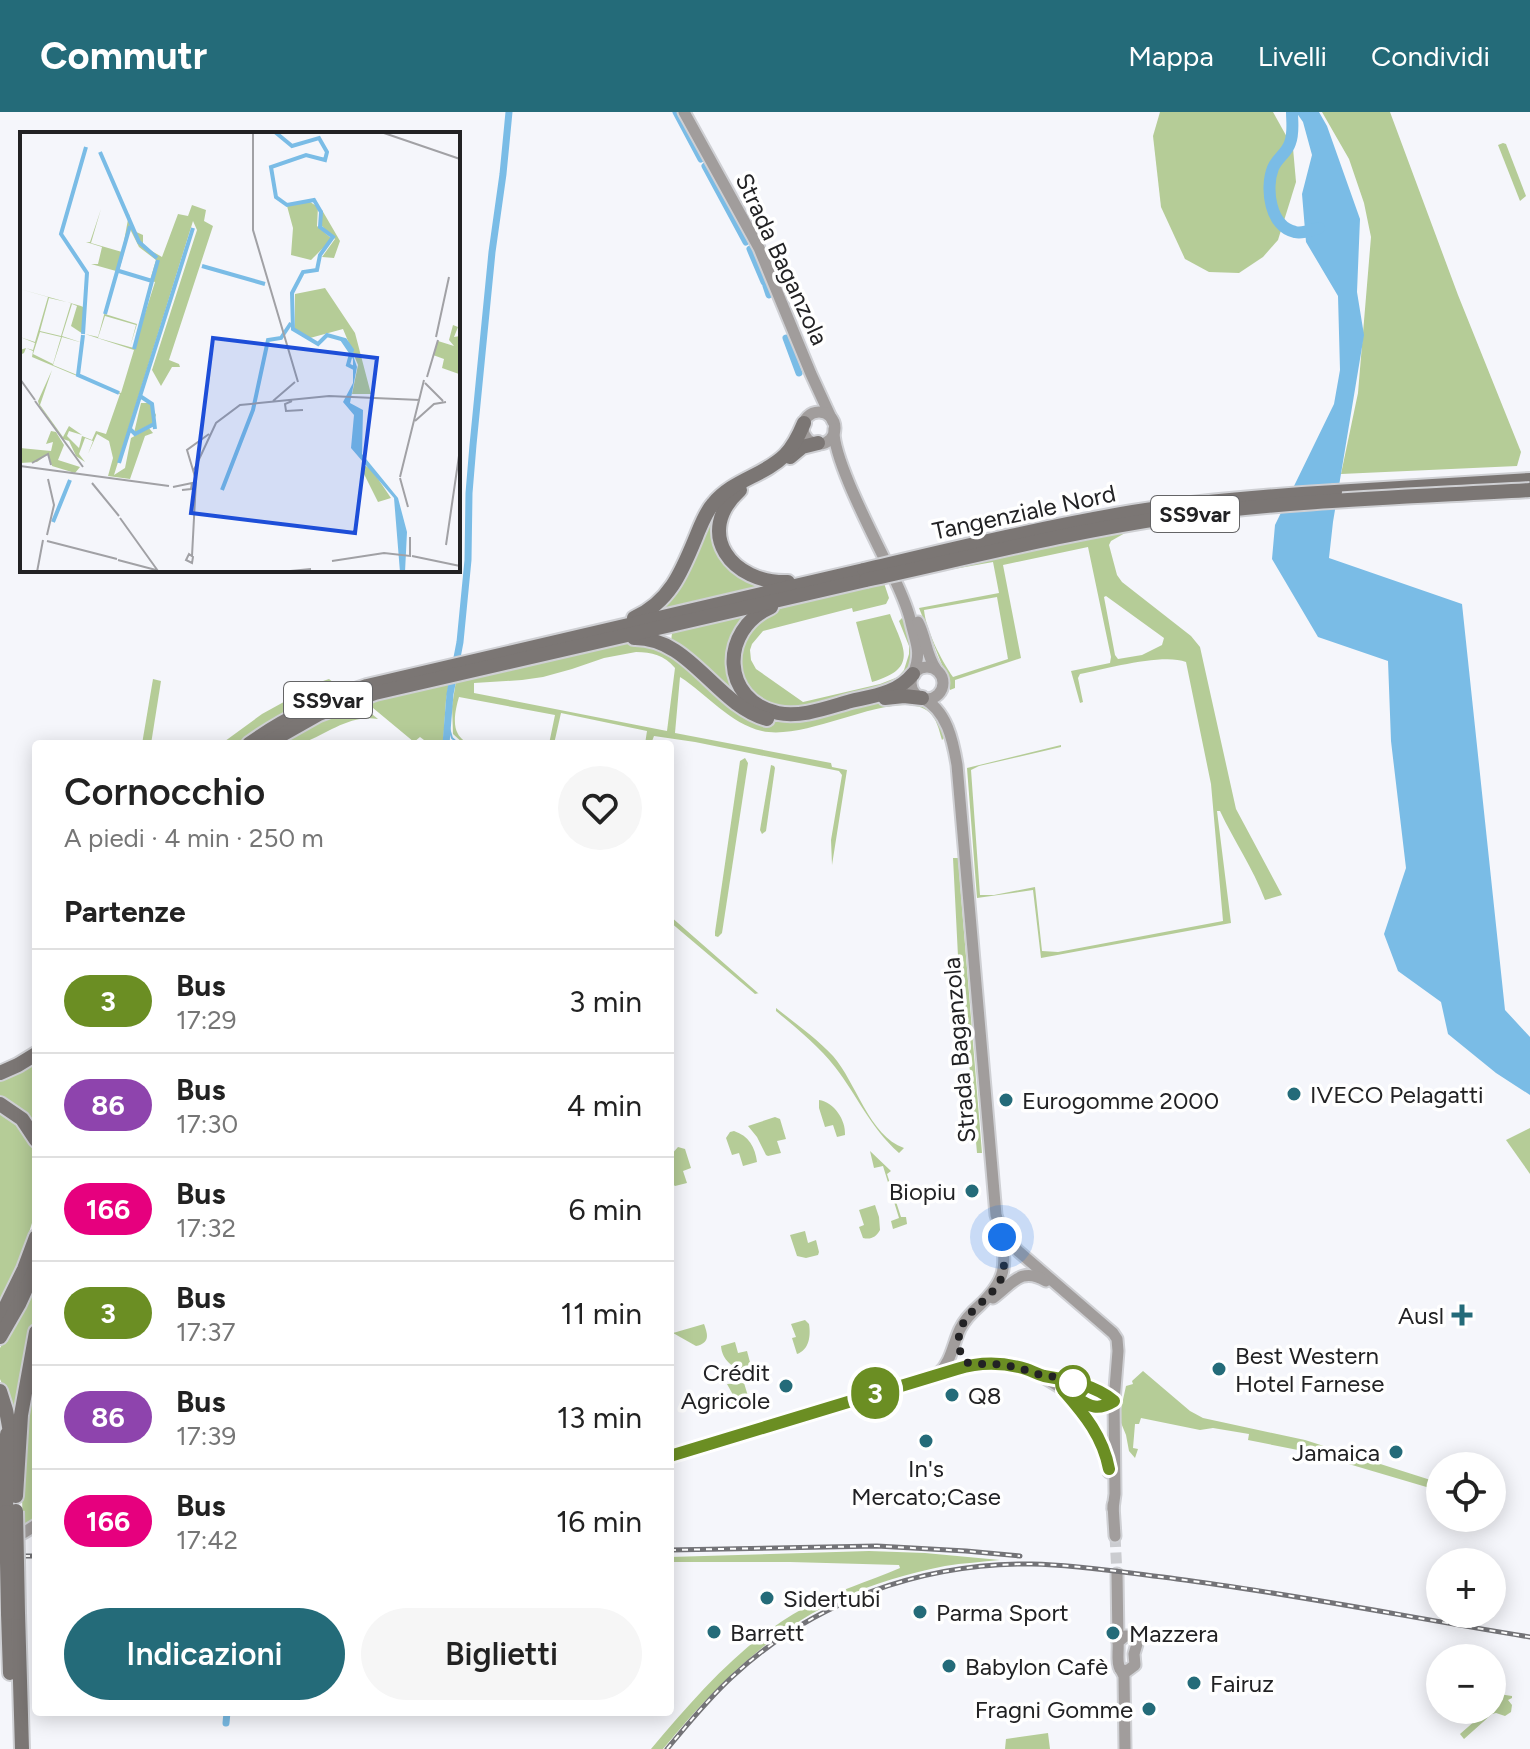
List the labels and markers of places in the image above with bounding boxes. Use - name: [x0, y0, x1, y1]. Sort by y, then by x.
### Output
- place label: IVECO Pelagatti: [1310, 1080, 1484, 1109]
- marker: IVECO Pelagatti: [1285, 1085, 1303, 1103]
- place label: Eurogomme 2000: [1022, 1086, 1219, 1115]
- marker: Eurogomme 2000: [997, 1091, 1015, 1109]
- place label: Biopiu: [889, 1177, 956, 1206]
- marker: Biopiu: [963, 1182, 981, 1200]
- place label: Ausl: [1398, 1301, 1444, 1330]
- marker: Ausl: [1451, 1304, 1473, 1326]
- place label: Best Western Hotel Farnese: [1235, 1341, 1384, 1398]
- place label: Crédit Agricole: [681, 1358, 770, 1415]
- marker: Best Western Hotel Farnese: [1210, 1360, 1228, 1378]
- unlabelled marker: [1056, 1366, 1090, 1400]
- marker: Crédit Agricole: [777, 1377, 795, 1395]
- place label: Q8: [968, 1381, 1001, 1410]
- marker: Q8: [943, 1386, 961, 1404]
- marker: In's Mercato;Case: [917, 1432, 935, 1450]
- place label: Jamaica: [1292, 1438, 1380, 1467]
- marker: Jamaica: [1387, 1443, 1405, 1461]
- place label: In's Mercato;Case: [851, 1454, 1001, 1511]
- place label: Sidertubi: [783, 1584, 881, 1613]
- marker: Sidertubi: [758, 1589, 776, 1607]
- place label: Parma Sport: [936, 1598, 1069, 1627]
- marker: Parma Sport: [911, 1603, 929, 1621]
- place label: Barrett: [730, 1618, 804, 1647]
- place label: Mazzera: [1129, 1619, 1219, 1648]
- marker: Barrett: [705, 1623, 723, 1641]
- marker: Mazzera: [1104, 1624, 1122, 1642]
- place label: Babylon Cafè: [965, 1652, 1108, 1681]
- marker: Babylon Cafè: [940, 1657, 958, 1675]
- place label: Fairuz: [1210, 1669, 1274, 1698]
- marker: Fairuz: [1185, 1674, 1203, 1692]
- place label: Fragni Gomme: [975, 1695, 1133, 1724]
- marker: Fragni Gomme: [1140, 1700, 1158, 1718]

